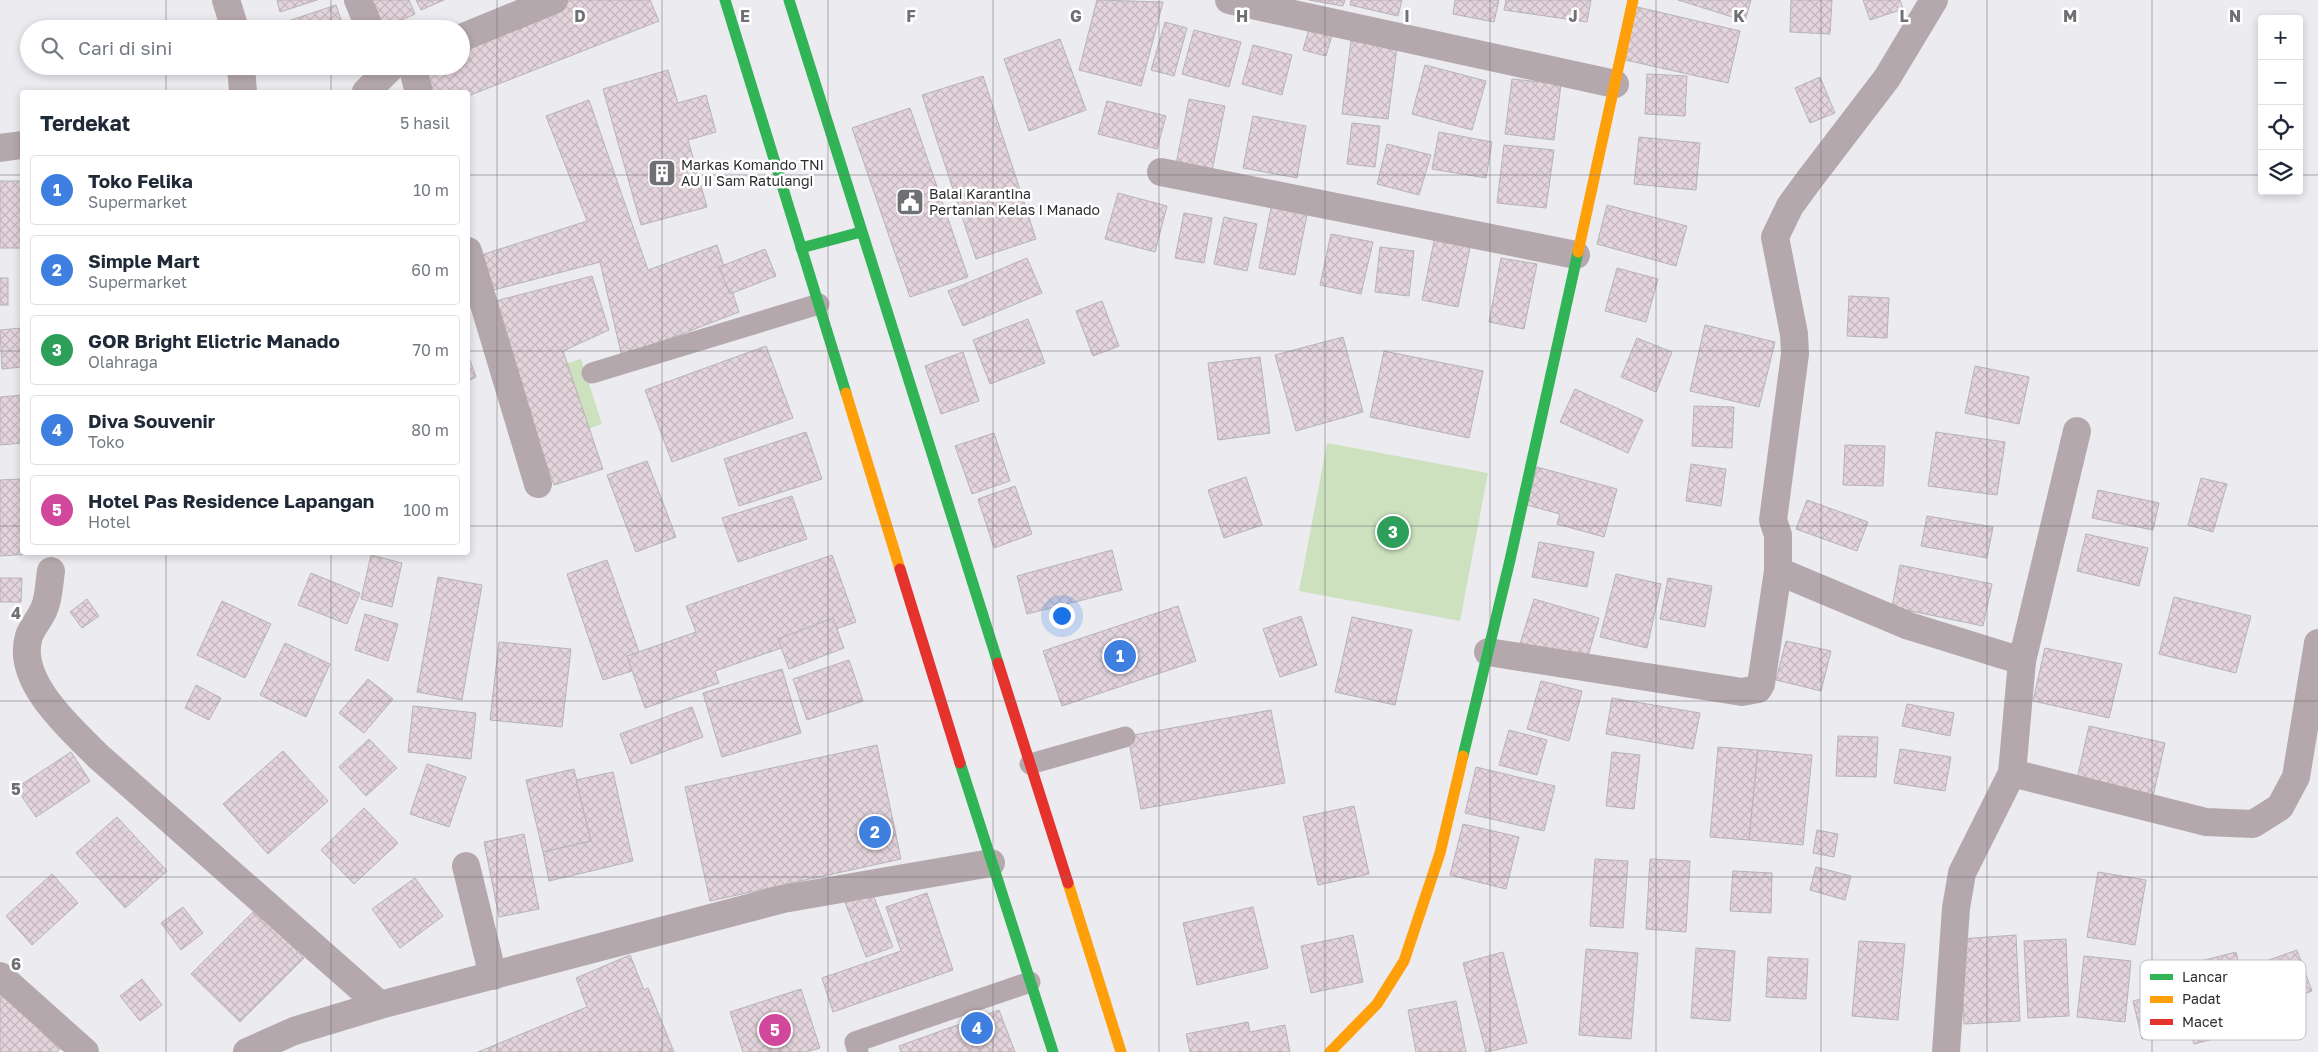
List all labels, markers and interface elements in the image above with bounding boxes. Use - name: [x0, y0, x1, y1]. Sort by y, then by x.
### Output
- text: D: [574, 6, 586, 26]
- text: E: [740, 6, 750, 26]
- text: F: [906, 6, 916, 26]
- text: G: [1070, 6, 1082, 26]
- text: H: [1236, 6, 1248, 26]
- text: I: [1404, 6, 1410, 26]
- text: J: [1568, 6, 1578, 26]
- text: K: [1733, 6, 1745, 26]
- text: L: [1899, 6, 1909, 26]
- text: M: [2063, 6, 2077, 26]
- text: N: [2229, 6, 2241, 26]
- map controls: [2258, 15, 2303, 195]
- button: +: [2258, 15, 2303, 60]
- search box: [20, 20, 470, 75]
- icon: search: [38, 34, 66, 62]
- text: Cari di sini: [78, 36, 172, 59]
- button: −: [2258, 60, 2303, 105]
- button: locate: [2258, 105, 2303, 150]
- text: Terdekat: [40, 110, 130, 136]
- text: 5 hasil: [400, 113, 450, 133]
- button: layers: [2258, 150, 2303, 195]
- place label: Markas Komando TNI AU II Sam Ratulangi: [681, 156, 824, 189]
- building icon: Markas Komando TNI AU II Sam Ratulangi: [647, 158, 677, 188]
- text: Toko Felika: [88, 169, 193, 192]
- text: 1: [53, 180, 61, 200]
- text: 10 m: [413, 180, 449, 200]
- place label: Balai Karantina Pertanian Kelas I Manado: [929, 185, 1100, 218]
- public building icon: Balai Karantina Pertanian Kelas I Manado: [895, 187, 925, 217]
- text: Supermarket: [88, 192, 187, 212]
- text: Simple Mart: [88, 249, 200, 272]
- text: 2: [52, 260, 62, 280]
- text: 60 m: [411, 260, 449, 280]
- text: Supermarket: [88, 272, 187, 292]
- text: GOR Bright Elictric Manado: [88, 329, 340, 352]
- text: 3: [52, 340, 62, 360]
- text: 70 m: [412, 340, 449, 360]
- text: Olahraga: [88, 352, 158, 372]
- text: Diva Souvenir: [88, 409, 215, 432]
- text: 4: [52, 420, 62, 440]
- text: 80 m: [411, 420, 449, 440]
- text: Toko: [88, 432, 124, 452]
- text: Hotel Pas Residence Lapangan: [88, 489, 374, 512]
- text: 5: [52, 500, 62, 520]
- text: 100 m: [403, 500, 449, 520]
- text: Hotel: [88, 512, 131, 532]
- pin: 3: [1377, 513, 1409, 551]
- text: 4: [11, 603, 21, 623]
- your location: [1049, 603, 1075, 629]
- pin: 1: [1104, 637, 1136, 675]
- text: 5: [11, 779, 21, 799]
- pin: 2: [859, 813, 891, 851]
- text: 6: [11, 954, 21, 974]
- legend: [2140, 960, 2306, 1040]
- text: Lancar: [2182, 968, 2228, 985]
- text: Padat: [2182, 990, 2221, 1007]
- pin: 4: [961, 1009, 993, 1047]
- pin: 5: [759, 1011, 791, 1049]
- text: Macet: [2182, 1013, 2223, 1030]

